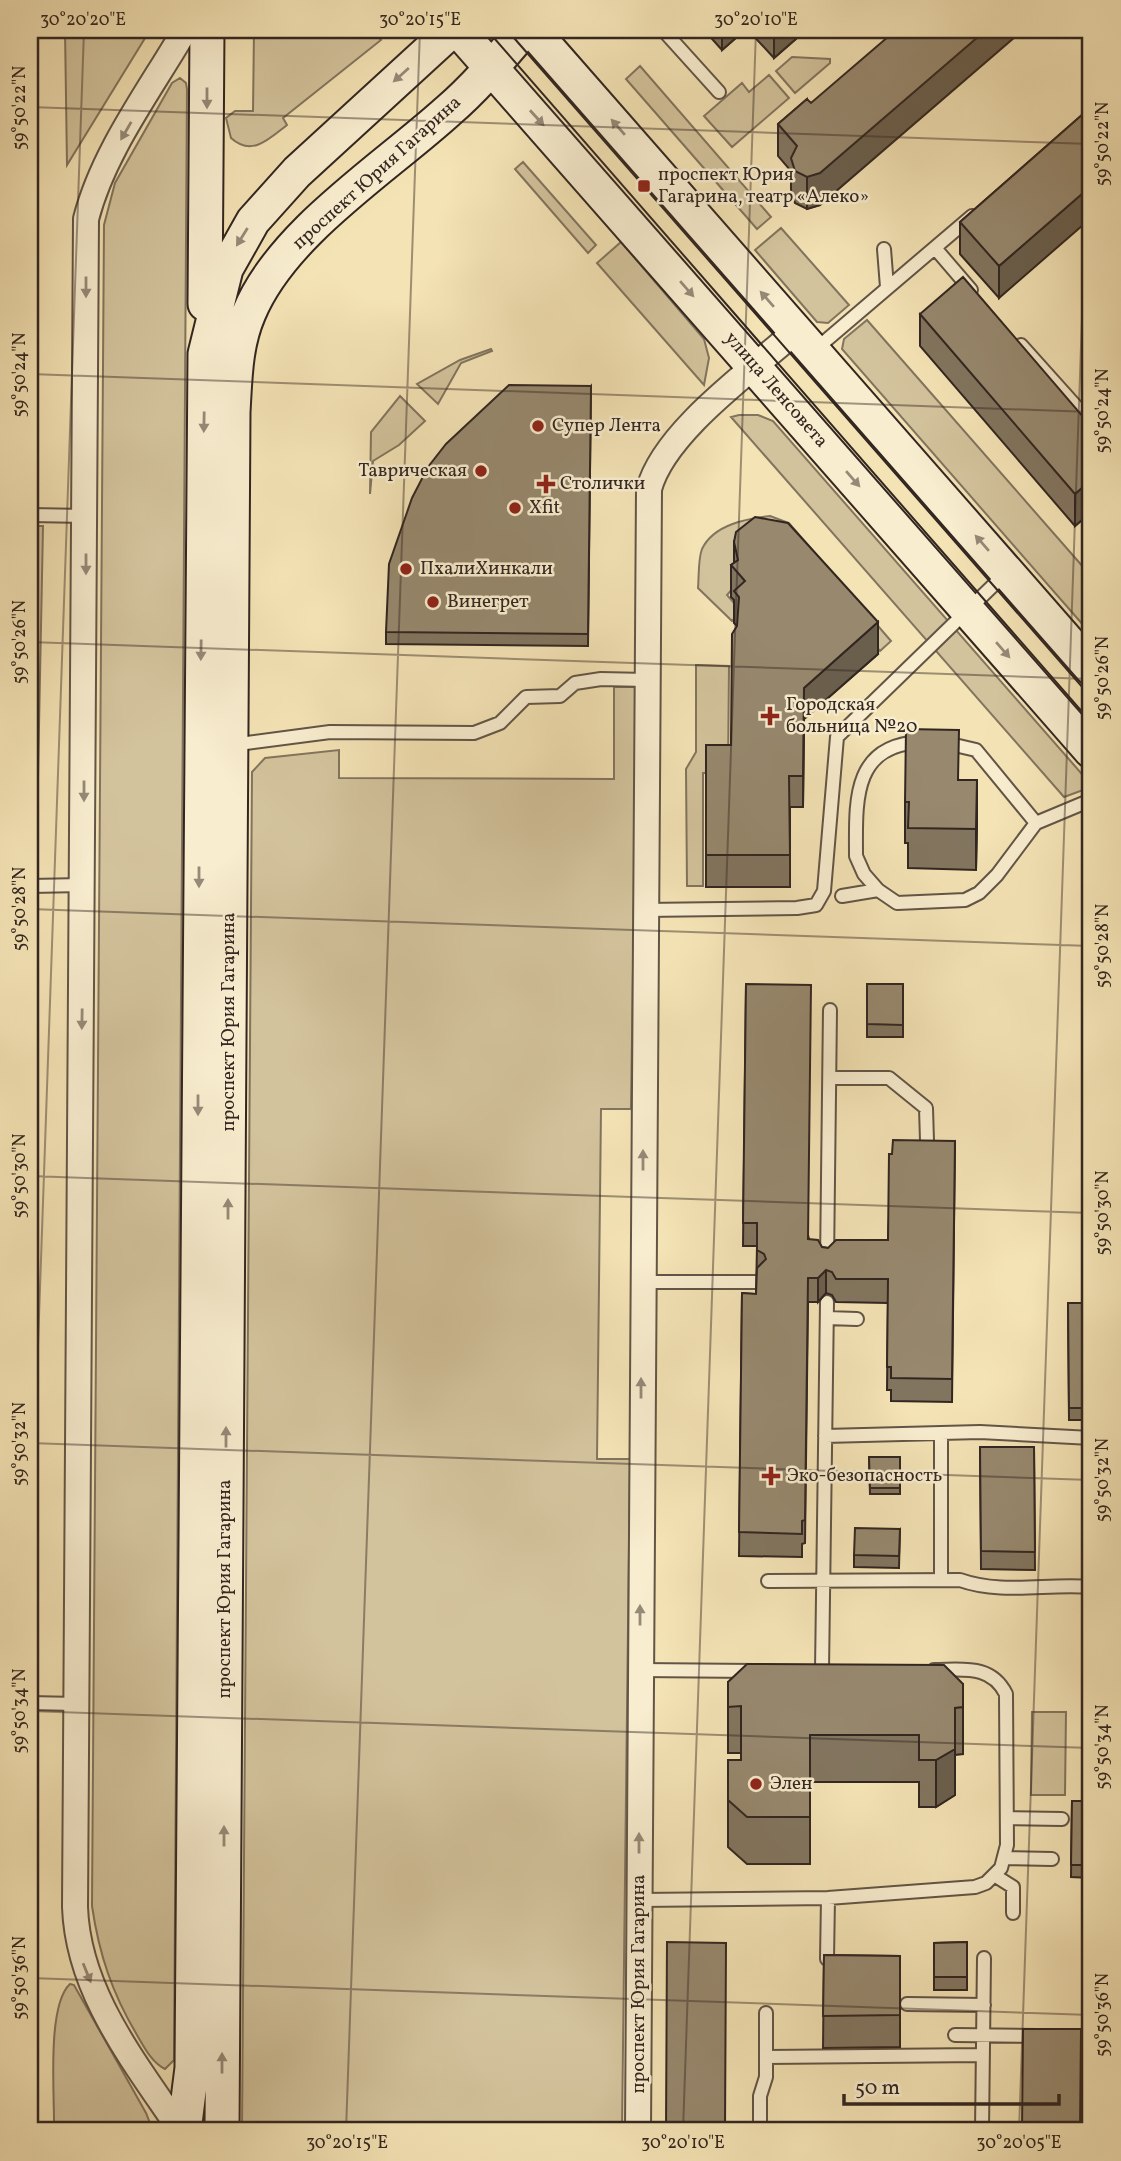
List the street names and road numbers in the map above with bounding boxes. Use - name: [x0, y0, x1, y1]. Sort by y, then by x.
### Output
- street label: проспект Юрия Гагарина: [287, 90, 467, 256]
- street label: улица Ленсовета: [718, 326, 834, 454]
- street label: проспект Юрия Гагарина: [216, 912, 242, 1132]
- street label: проспект Юрия Гагарина: [212, 1479, 238, 1699]
- street label: проспект Юрия Гагарина: [626, 1874, 652, 2094]

